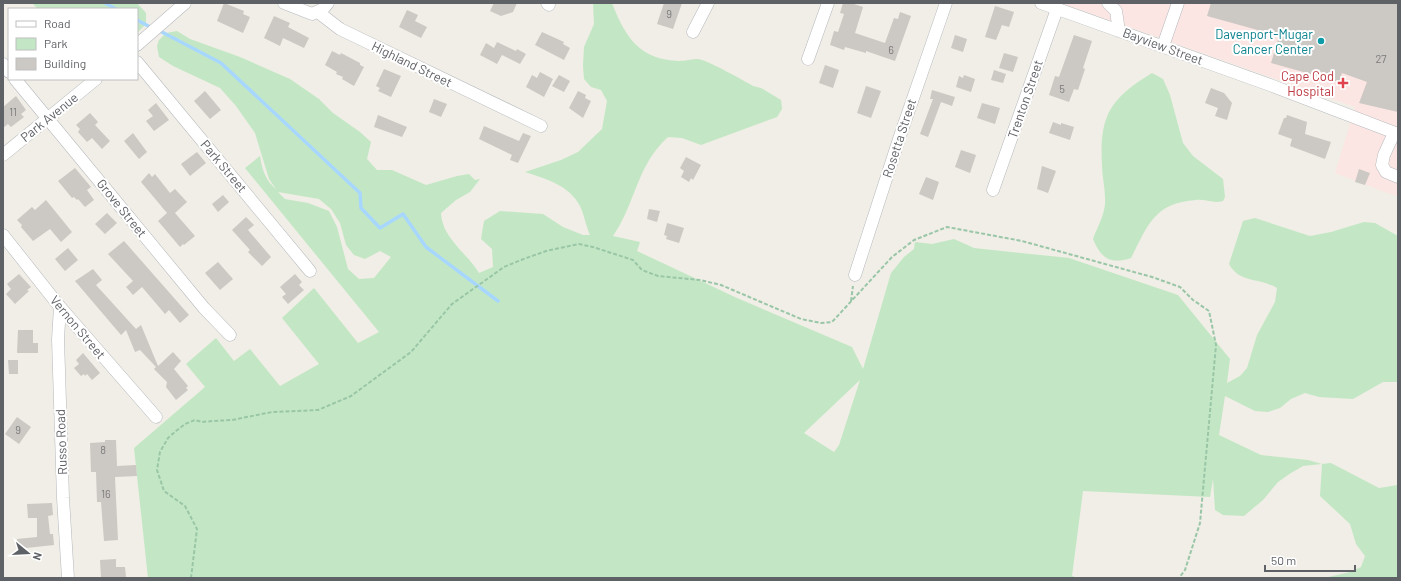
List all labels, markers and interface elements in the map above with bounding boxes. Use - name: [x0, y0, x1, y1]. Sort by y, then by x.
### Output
- house number: 9: [666, 7, 672, 20]
- legend: [8, 8, 138, 80]
- text: Road: [44, 16, 71, 30]
- street label: Bayview Street: [1121, 24, 1205, 68]
- place label: Davenport-Mugar Cancer Center: [1215, 26, 1313, 57]
- text: Park: [44, 36, 68, 50]
- marker: Davenport-Mugar Cancer Center: [1316, 36, 1326, 46]
- street label: Highland Street: [369, 38, 455, 90]
- house number: 6: [888, 43, 894, 56]
- house number: 27: [1375, 52, 1387, 65]
- text: Building: [44, 56, 86, 70]
- street label: Trenton Street: [1004, 58, 1046, 140]
- place label: Cape Cod Hospital: [1281, 68, 1334, 99]
- marker: Cape Cod Hospital: [1337, 77, 1349, 89]
- house number: 5: [1059, 82, 1065, 95]
- street label: Park Avenue: [17, 89, 81, 145]
- street label: Rosetta Street: [879, 96, 919, 180]
- house number: 11: [9, 105, 17, 118]
- street label: Park Street: [197, 136, 251, 196]
- street label: Grove Street: [94, 176, 150, 240]
- street label: Vernon Street: [47, 292, 109, 362]
- street label: Russo Road: [52, 409, 70, 475]
- house number: 9: [15, 423, 21, 436]
- house number: 8: [100, 443, 106, 456]
- house number: 16: [101, 487, 111, 500]
- north arrow: [8, 533, 48, 573]
- scale bar: [1265, 547, 1355, 573]
- text: N: [31, 551, 45, 562]
- text: 50 m: [1271, 553, 1296, 567]

